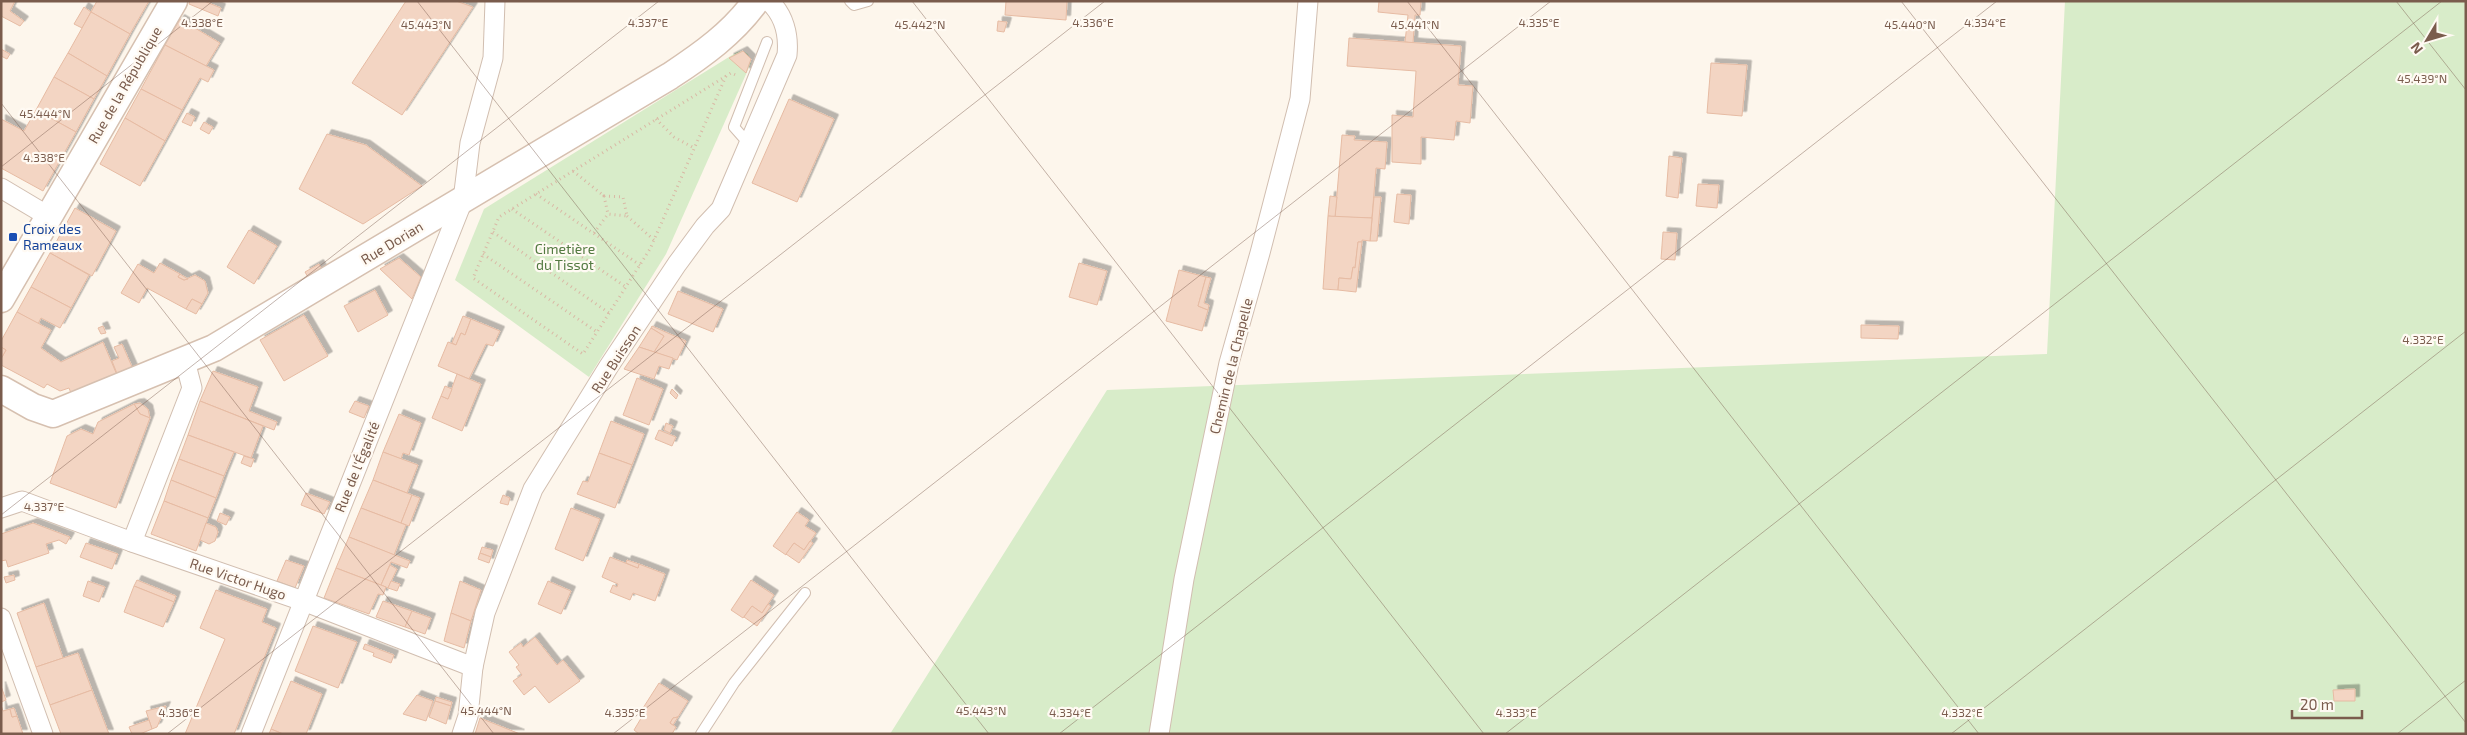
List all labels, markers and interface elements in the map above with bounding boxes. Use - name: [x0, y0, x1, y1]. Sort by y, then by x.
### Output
- text: 4.338°E: [181, 15, 223, 29]
- text: 4.337°E: [628, 15, 669, 29]
- text: 4.336°E: [1072, 15, 1114, 29]
- text: 4.335°E: [1519, 15, 1560, 29]
- text: 4.334°E: [1964, 15, 2006, 29]
- north arrow: [2402, 15, 2452, 65]
- text: 45.443°N: [401, 17, 451, 31]
- text: 45.442°N: [895, 17, 945, 31]
- text: 45.441°N: [1391, 17, 1439, 31]
- text: 45.440°N: [1884, 17, 1936, 31]
- street label: Rue de la République: [84, 23, 165, 146]
- text: N: [2407, 39, 2426, 58]
- text: 45.439°N: [2397, 71, 2447, 85]
- text: 45.444°N: [19, 106, 71, 120]
- text: 4.338°E: [23, 150, 65, 164]
- street label: Rue Dorian: [358, 217, 426, 268]
- place label: Croix des Rameaux: [23, 220, 83, 253]
- marker: Croix des Rameaux: [7, 231, 19, 243]
- park label: Cimetière du Tissot: [535, 240, 595, 273]
- street label: Chemin de la Chapelle: [1205, 296, 1256, 436]
- street label: Rue Buisson: [587, 322, 644, 396]
- text: 4.332°E: [2402, 332, 2444, 346]
- street label: Rue de l'Égalité: [331, 419, 382, 515]
- text: 4.337°E: [24, 499, 65, 513]
- street label: Rue Victor Hugo: [188, 554, 289, 603]
- scale bar: [2292, 688, 2362, 720]
- text: 20 m: [2300, 695, 2334, 713]
- text: 45.444°N: [460, 703, 512, 717]
- text: 45.443°N: [956, 703, 1006, 717]
- text: 4.336°E: [158, 705, 200, 719]
- text: 4.335°E: [605, 705, 646, 719]
- text: 4.334°E: [1049, 705, 1091, 719]
- text: 4.333°E: [1495, 705, 1537, 719]
- text: 4.332°E: [1941, 705, 1983, 719]

